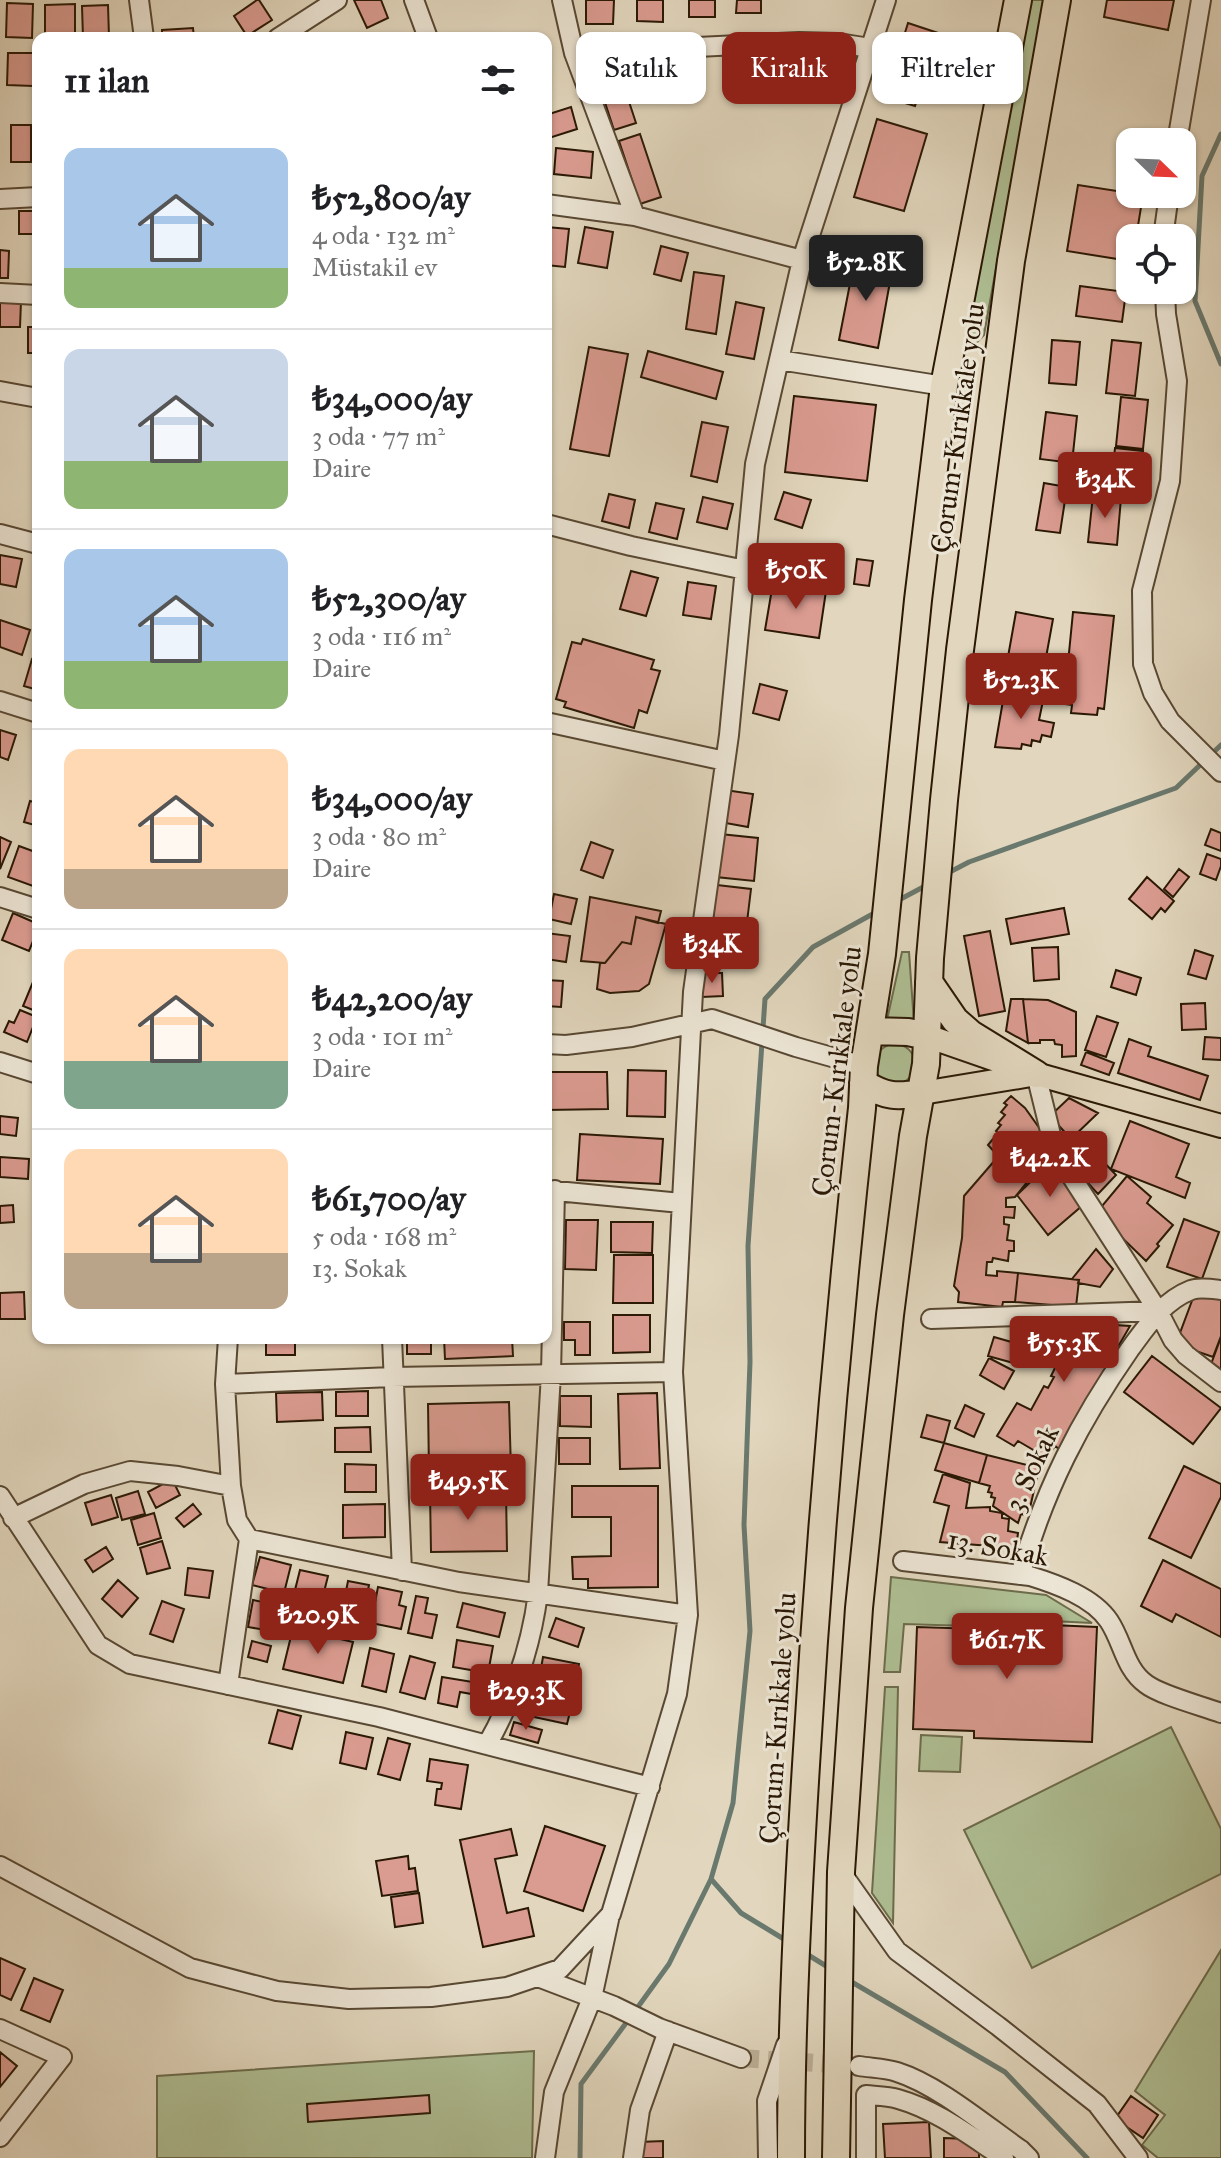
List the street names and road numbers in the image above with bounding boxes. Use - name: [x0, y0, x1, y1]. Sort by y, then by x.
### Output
- street label: Çorum-Kırıkkale yolu: [923, 301, 992, 555]
- street label: Çorum-Kırıkkale yolu: [804, 944, 869, 1198]
- street label: 3. Sokak: [996, 1420, 1067, 1517]
- street label: 13. Sokak: [945, 1521, 1051, 1574]
- street label: Çorum-Kırıkkale yolu: [751, 1591, 804, 1845]

